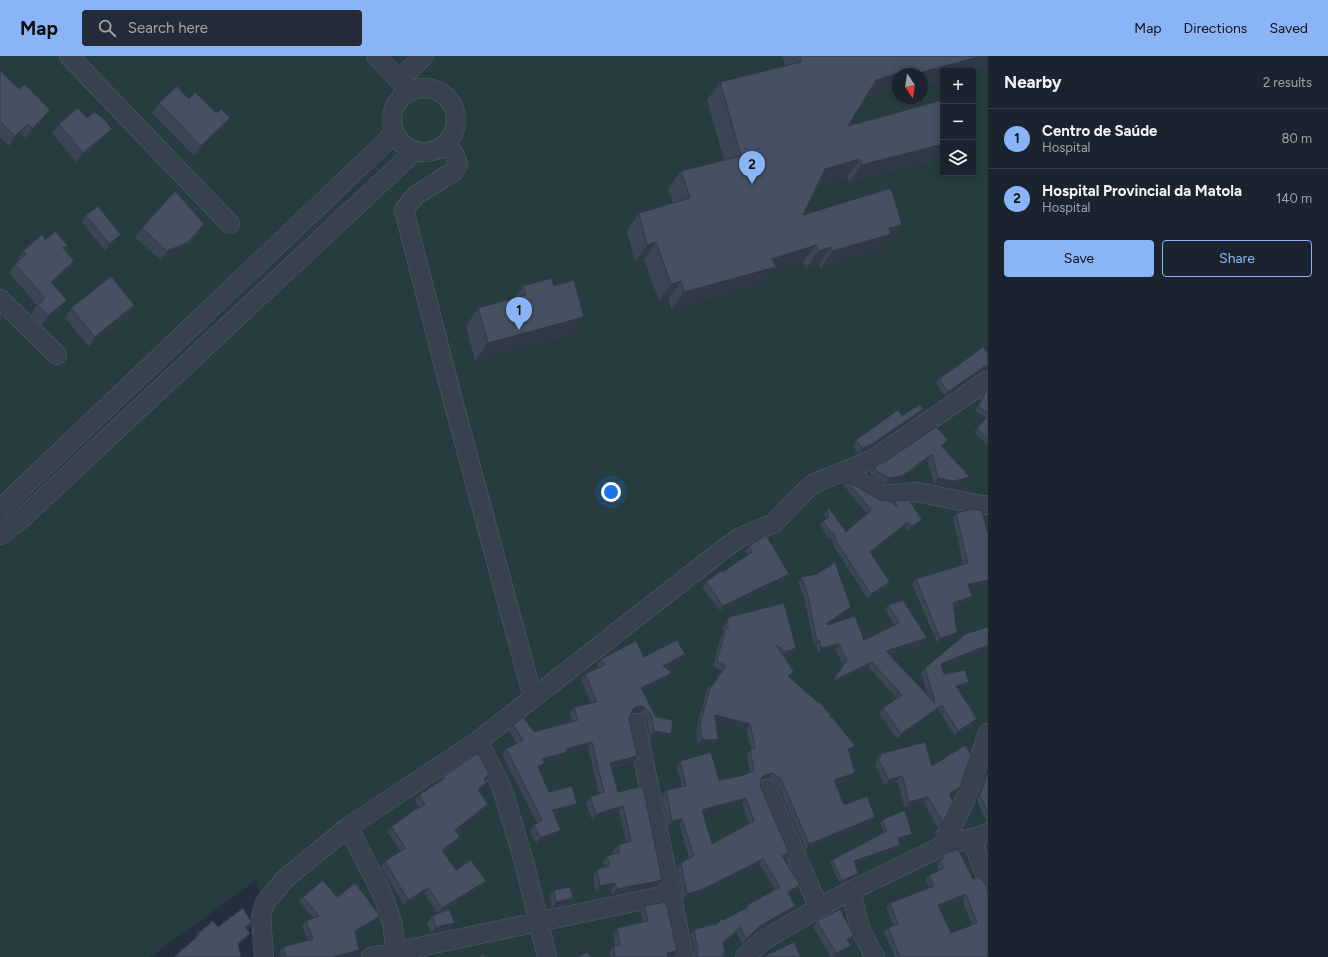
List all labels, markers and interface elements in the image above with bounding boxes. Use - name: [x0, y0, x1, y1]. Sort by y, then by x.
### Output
- search box: [82, 10, 362, 46]
- text: Map: [20, 17, 58, 40]
- icon: search: [96, 17, 118, 39]
- text: Search here: [128, 19, 208, 37]
- text: Map: [1134, 20, 1162, 37]
- text: Directions: [1184, 20, 1247, 37]
- text: Saved: [1269, 20, 1308, 37]
- north arrow: [892, 68, 928, 104]
- map controls: [940, 68, 976, 176]
- button: +: [940, 68, 976, 104]
- text: Nearby: [1004, 72, 1062, 92]
- text: 2 results: [1263, 75, 1312, 90]
- button: −: [940, 104, 976, 140]
- text: Centro de Saúde: [1042, 122, 1157, 140]
- text: 1: [1014, 131, 1020, 146]
- text: 80 m: [1281, 131, 1312, 146]
- button: layers: [940, 140, 976, 176]
- text: Hospital: [1042, 140, 1090, 155]
- pin: 2: [739, 151, 765, 184]
- text: Hospital Provincial da Matola: [1042, 182, 1242, 200]
- text: 2: [1013, 191, 1021, 206]
- text: 140 m: [1276, 191, 1312, 206]
- text: Hospital: [1042, 200, 1090, 215]
- button: Save: [1004, 240, 1154, 277]
- button: Share: [1162, 240, 1312, 277]
- pin: 1: [506, 297, 532, 330]
- your location: [601, 482, 621, 502]

